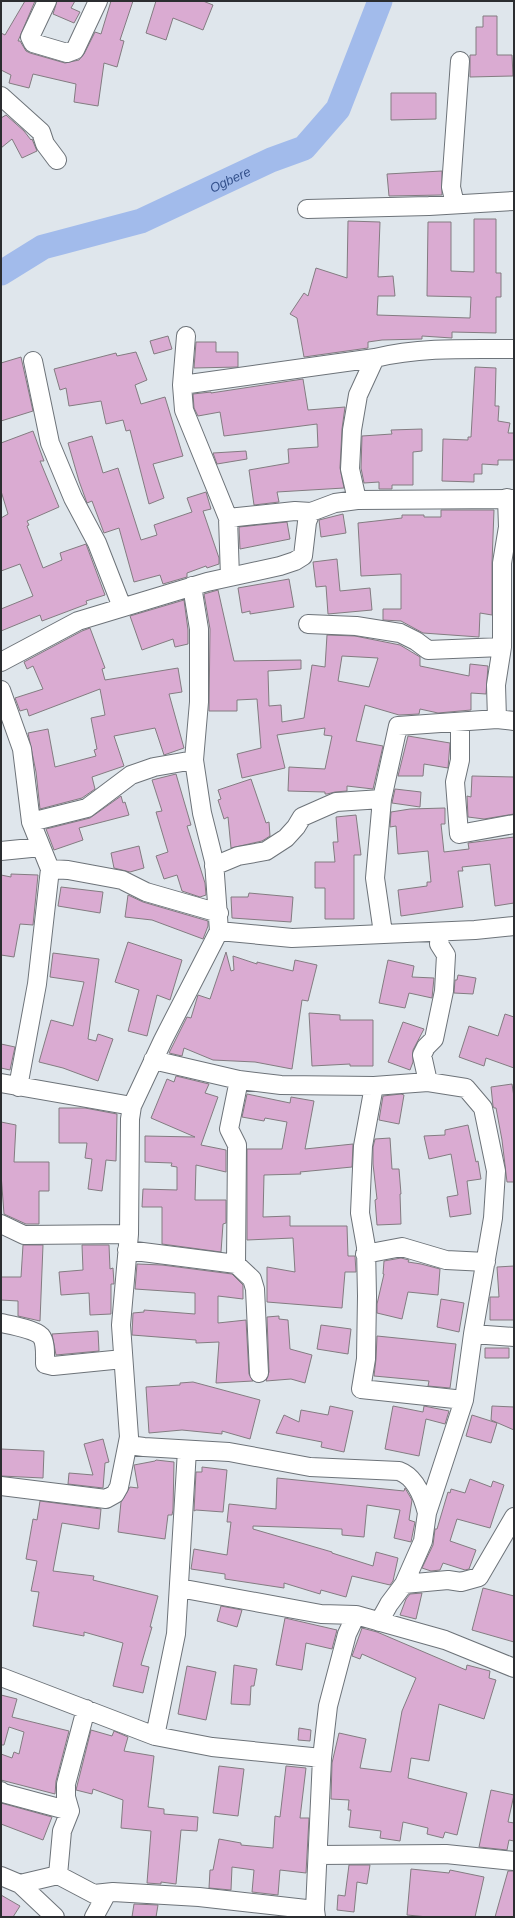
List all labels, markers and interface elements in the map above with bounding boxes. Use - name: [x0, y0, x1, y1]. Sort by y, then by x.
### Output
- water label: Ogbere: [207, 164, 253, 196]

